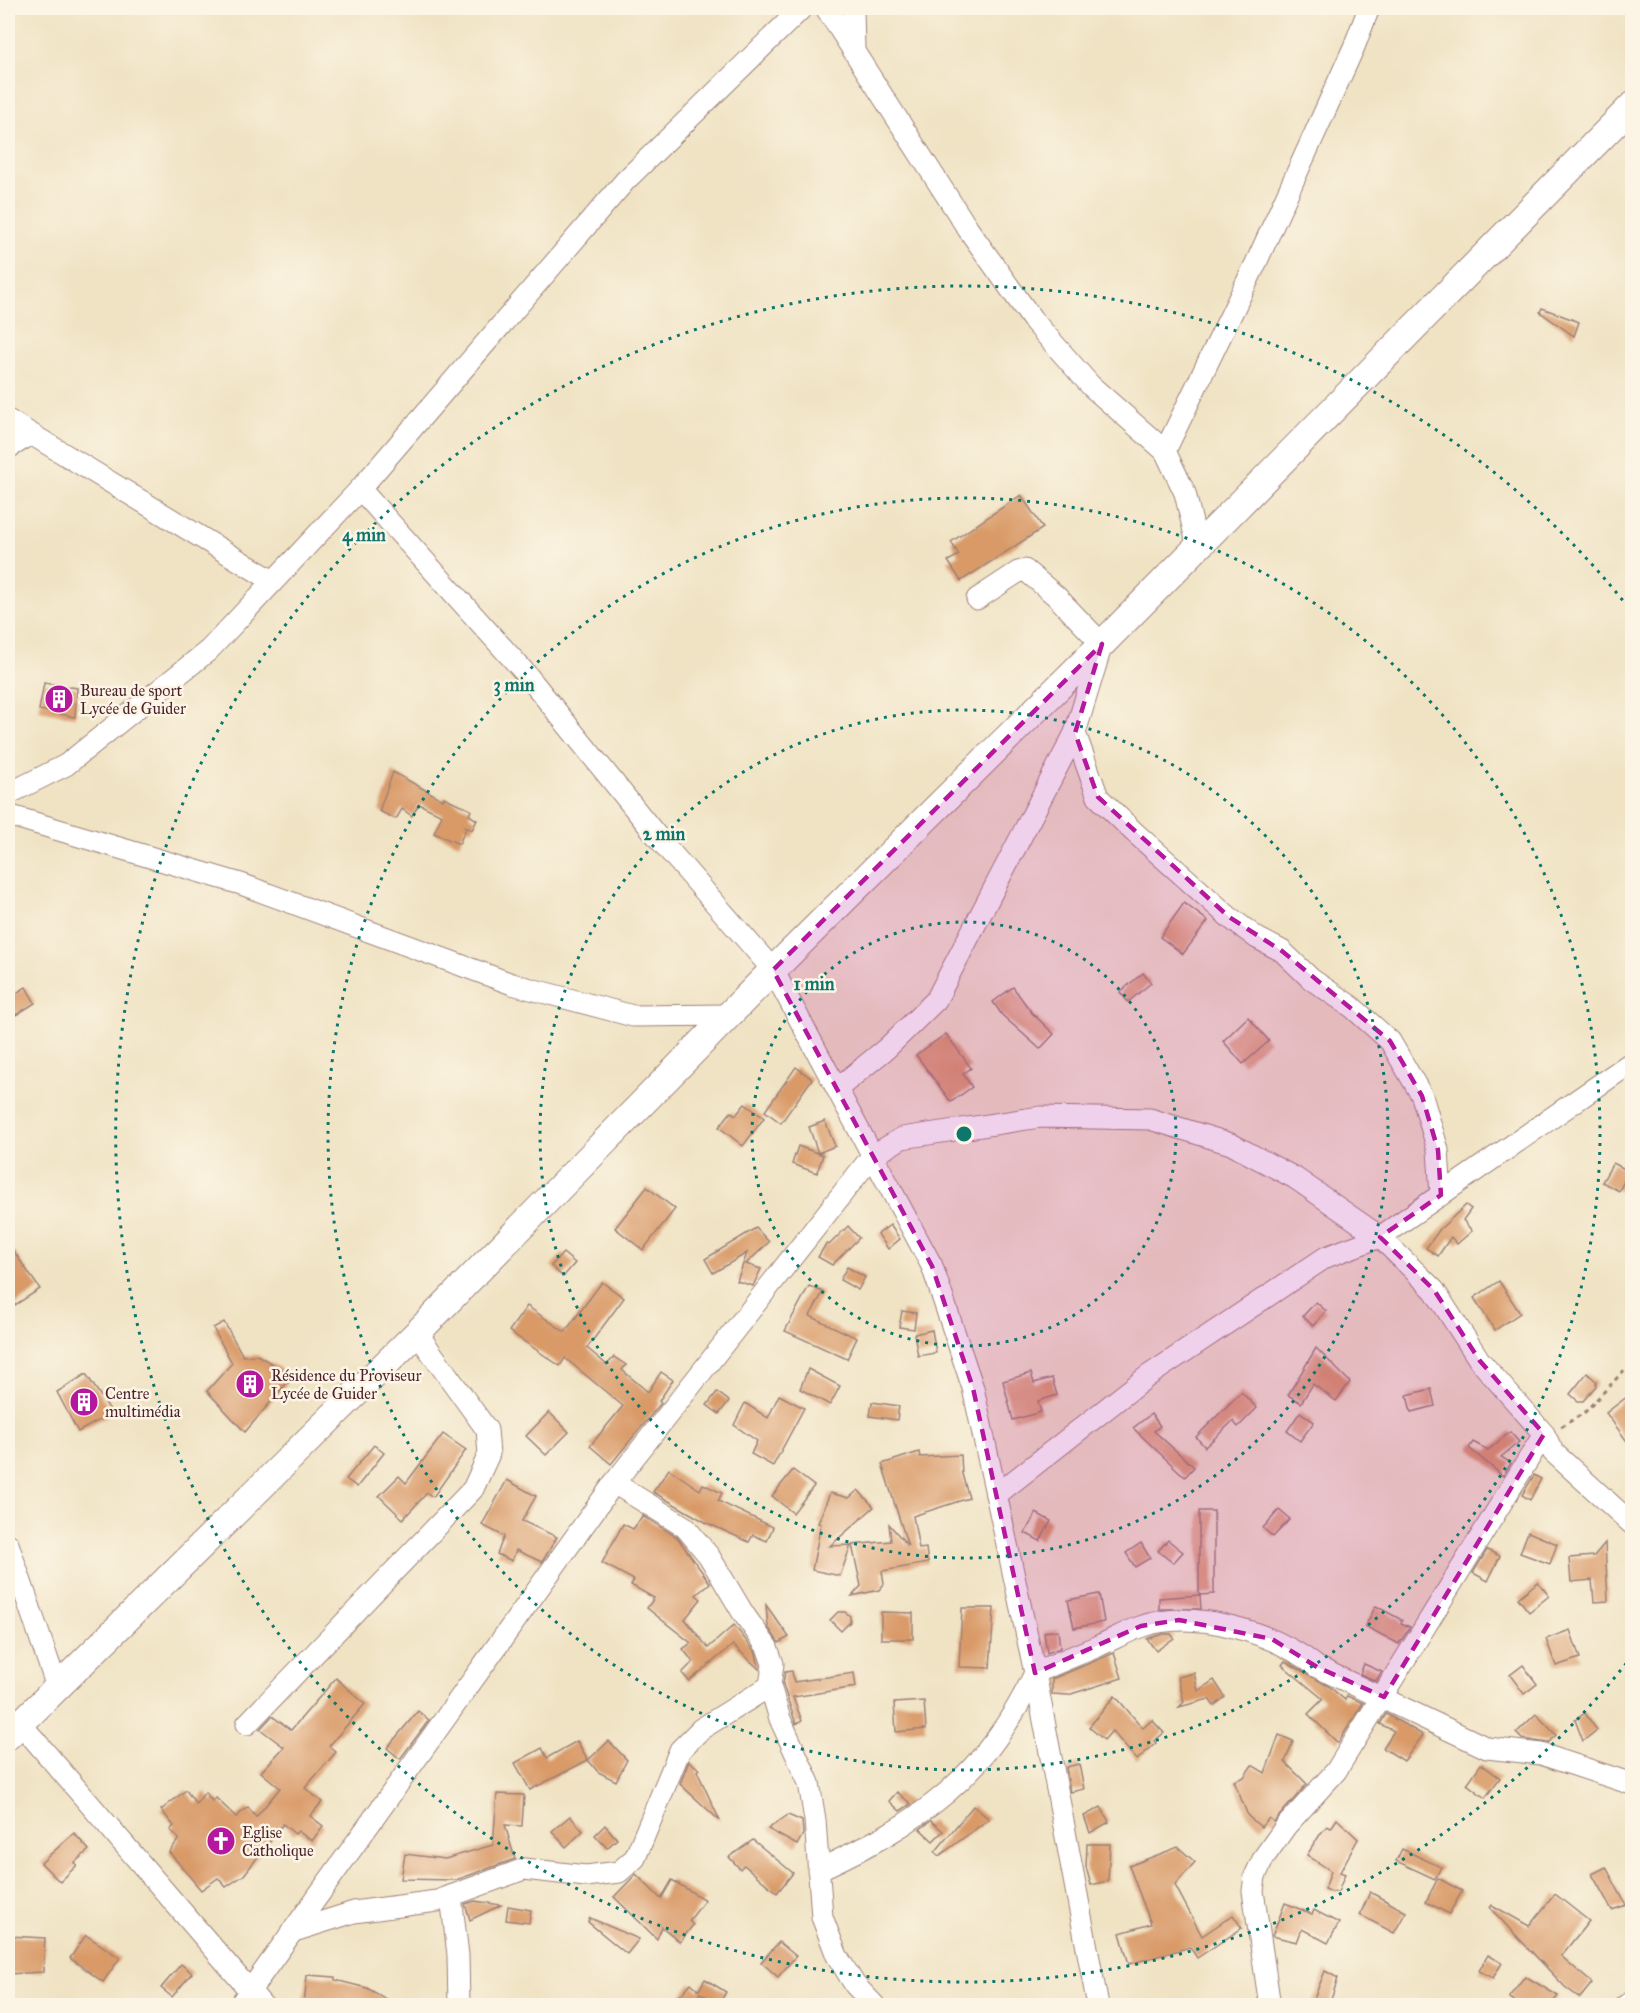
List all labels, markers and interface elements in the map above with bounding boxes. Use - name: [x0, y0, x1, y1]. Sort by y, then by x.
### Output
- text: 4 min: [342, 524, 386, 547]
- text: 3 min: [494, 674, 535, 697]
- place label: Bureau de sport Lycée de Guider: [80, 681, 186, 718]
- building icon: Bureau de sport Lycée de Guider: [43, 683, 75, 715]
- text: 2 min: [643, 823, 686, 845]
- text: 1 min: [794, 973, 835, 995]
- centre of rings: [954, 1124, 974, 1144]
- place label: Résidence du Proviseur Lycée de Guider: [271, 1366, 421, 1403]
- building icon: Résidence du Proviseur Lycée de Guider: [234, 1368, 266, 1400]
- place label: Centre multimédia: [105, 1384, 181, 1421]
- building icon: Centre multimédia: [68, 1386, 100, 1418]
- place label: Eglise Catholique: [242, 1823, 314, 1861]
- church icon: Eglise Catholique: [205, 1825, 237, 1857]

